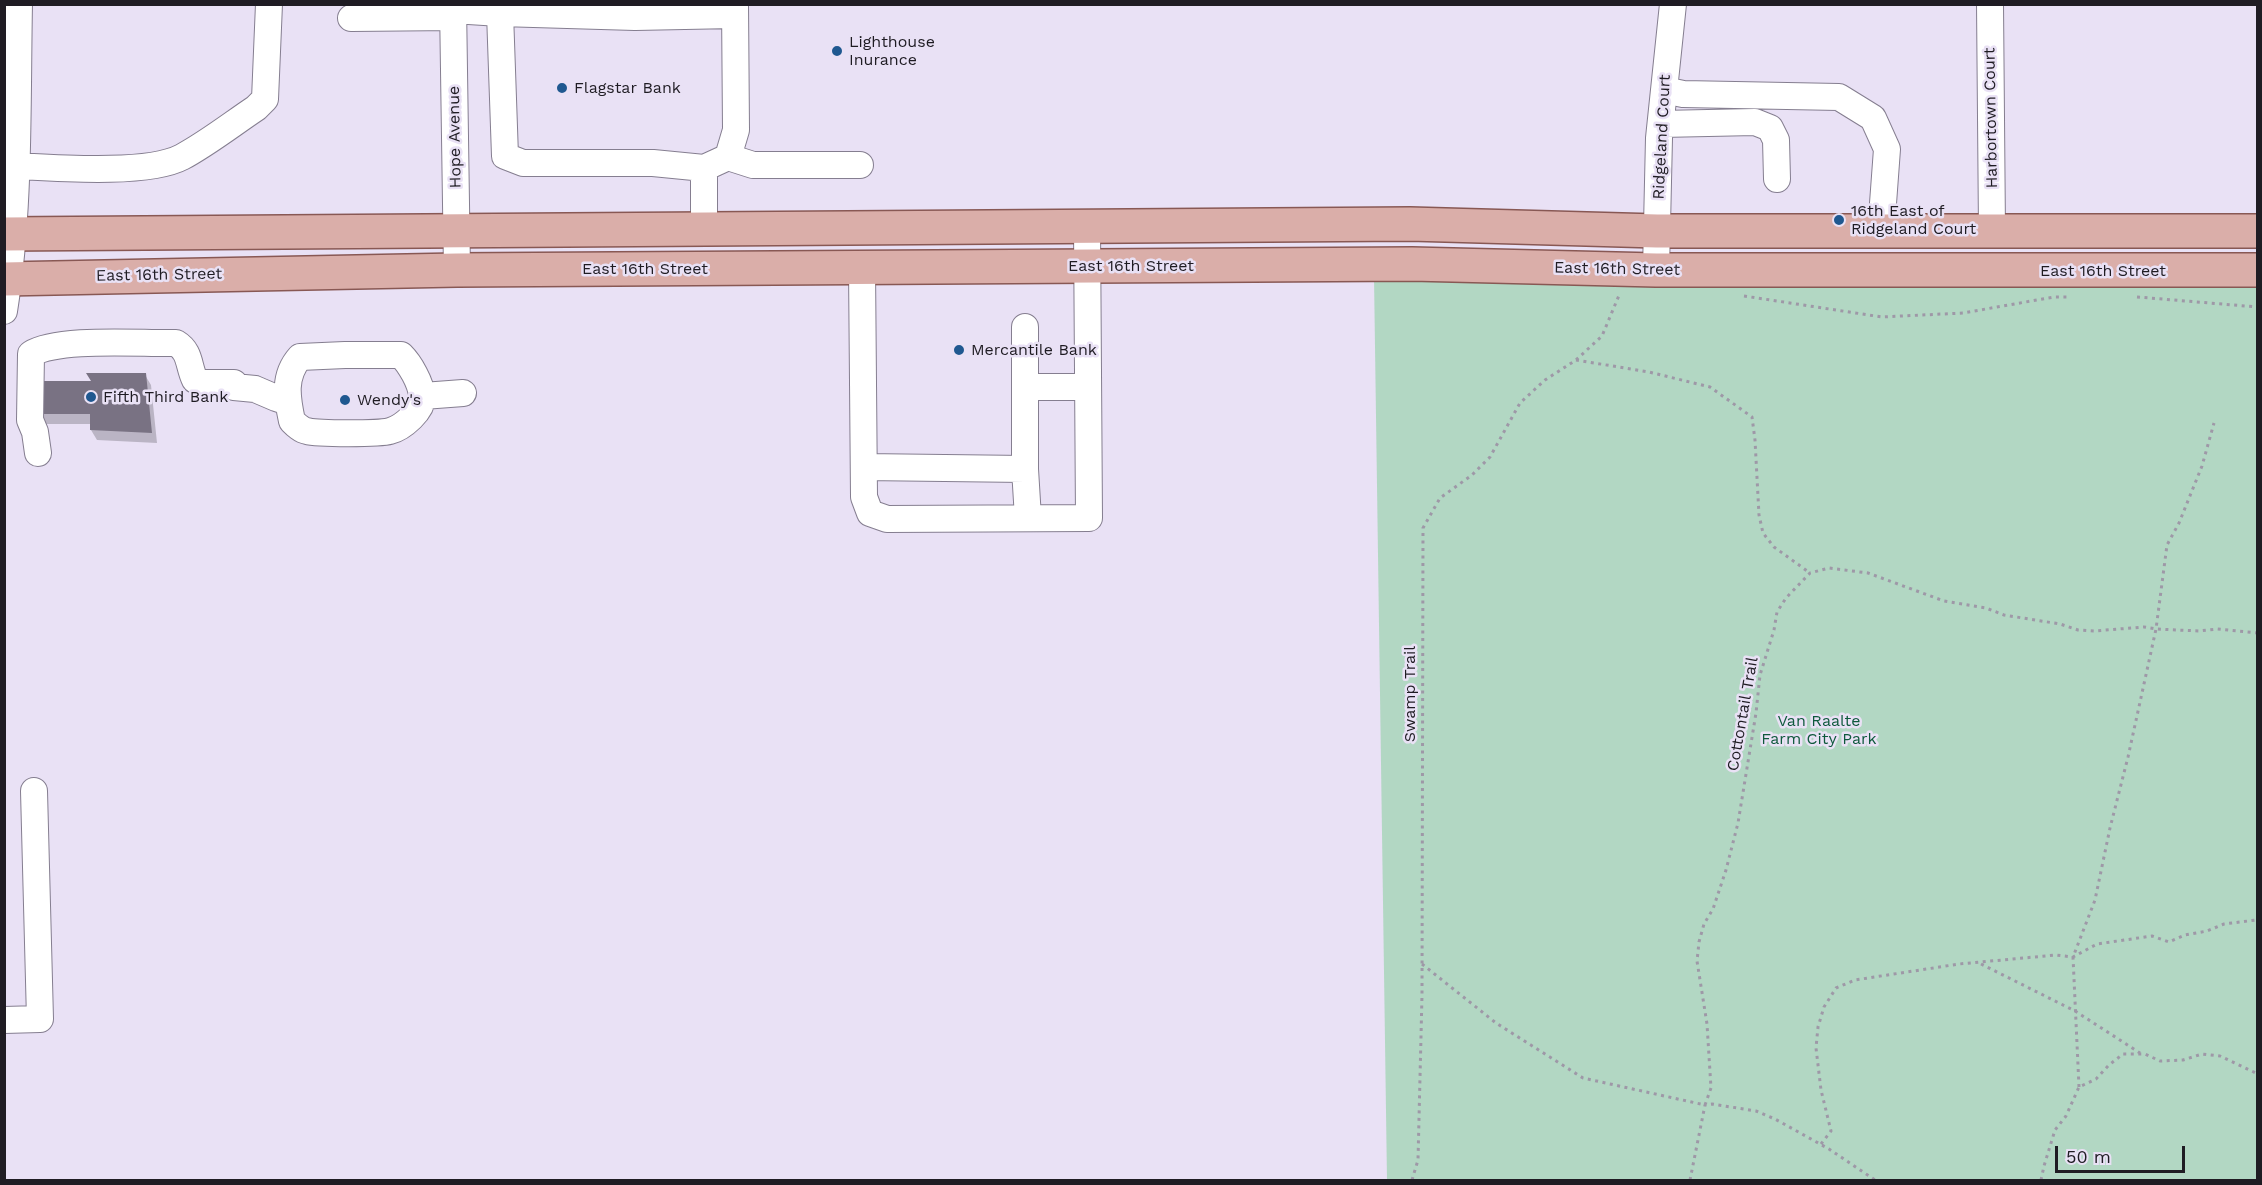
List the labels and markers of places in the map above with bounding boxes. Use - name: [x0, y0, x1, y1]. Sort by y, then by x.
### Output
- place label: Lighthouse Inurance: [849, 32, 935, 70]
- marker: Lighthouse Inurance: [830, 44, 844, 58]
- place label: Flagstar Bank: [574, 78, 681, 98]
- marker: Flagstar Bank: [555, 81, 569, 95]
- place label: 16th East of Ridgeland Court: [1851, 201, 1976, 239]
- marker: 16th East of Ridgeland Court: [1832, 213, 1846, 227]
- place label: Mercantile Bank: [971, 340, 1097, 360]
- marker: Mercantile Bank: [952, 343, 966, 357]
- place label: Fifth Third Bank: [103, 387, 228, 407]
- marker: Fifth Third Bank: [84, 390, 98, 404]
- place label: Wendy's: [357, 390, 421, 410]
- marker: Wendy's: [338, 393, 352, 407]

